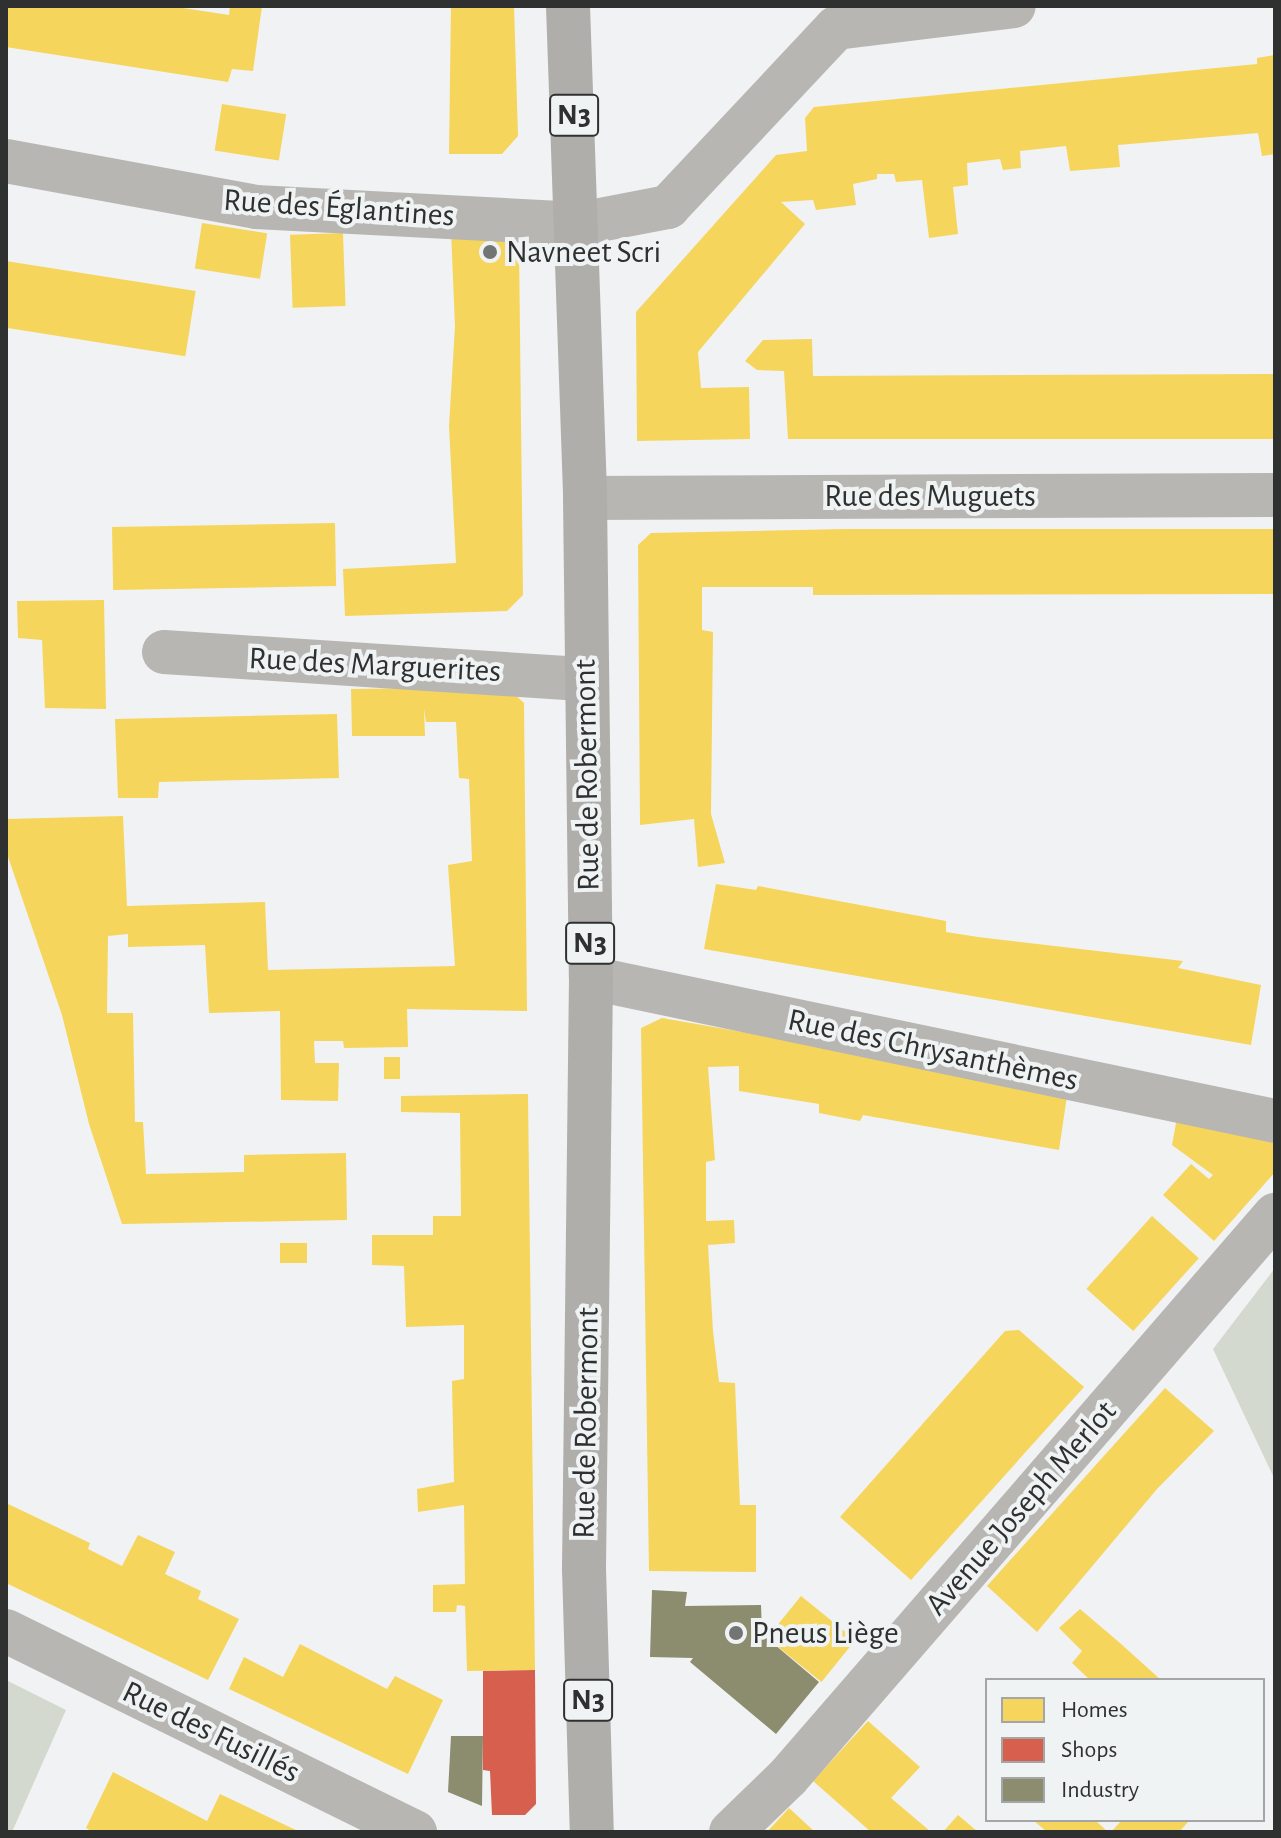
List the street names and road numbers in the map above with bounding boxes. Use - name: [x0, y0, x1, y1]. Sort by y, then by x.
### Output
- road number: N3: [548, 89, 600, 141]
- street label: Rue des Églantines: [222, 181, 456, 235]
- street label: Rue des Muguets: [824, 477, 1036, 515]
- street label: Rue des Marguerites: [248, 639, 502, 691]
- street label: Rue de Robermont: [566, 659, 608, 891]
- road number: N3: [564, 917, 616, 969]
- street label: Rue des Chrysanthèmes: [784, 1000, 1082, 1100]
- street label: Rue de Robermont: [565, 1307, 607, 1539]
- street label: Avenue Joseph Merlot: [917, 1393, 1125, 1623]
- street label: Rue des Fusillés: [116, 1673, 306, 1791]
- road number: N3: [562, 1674, 614, 1726]

